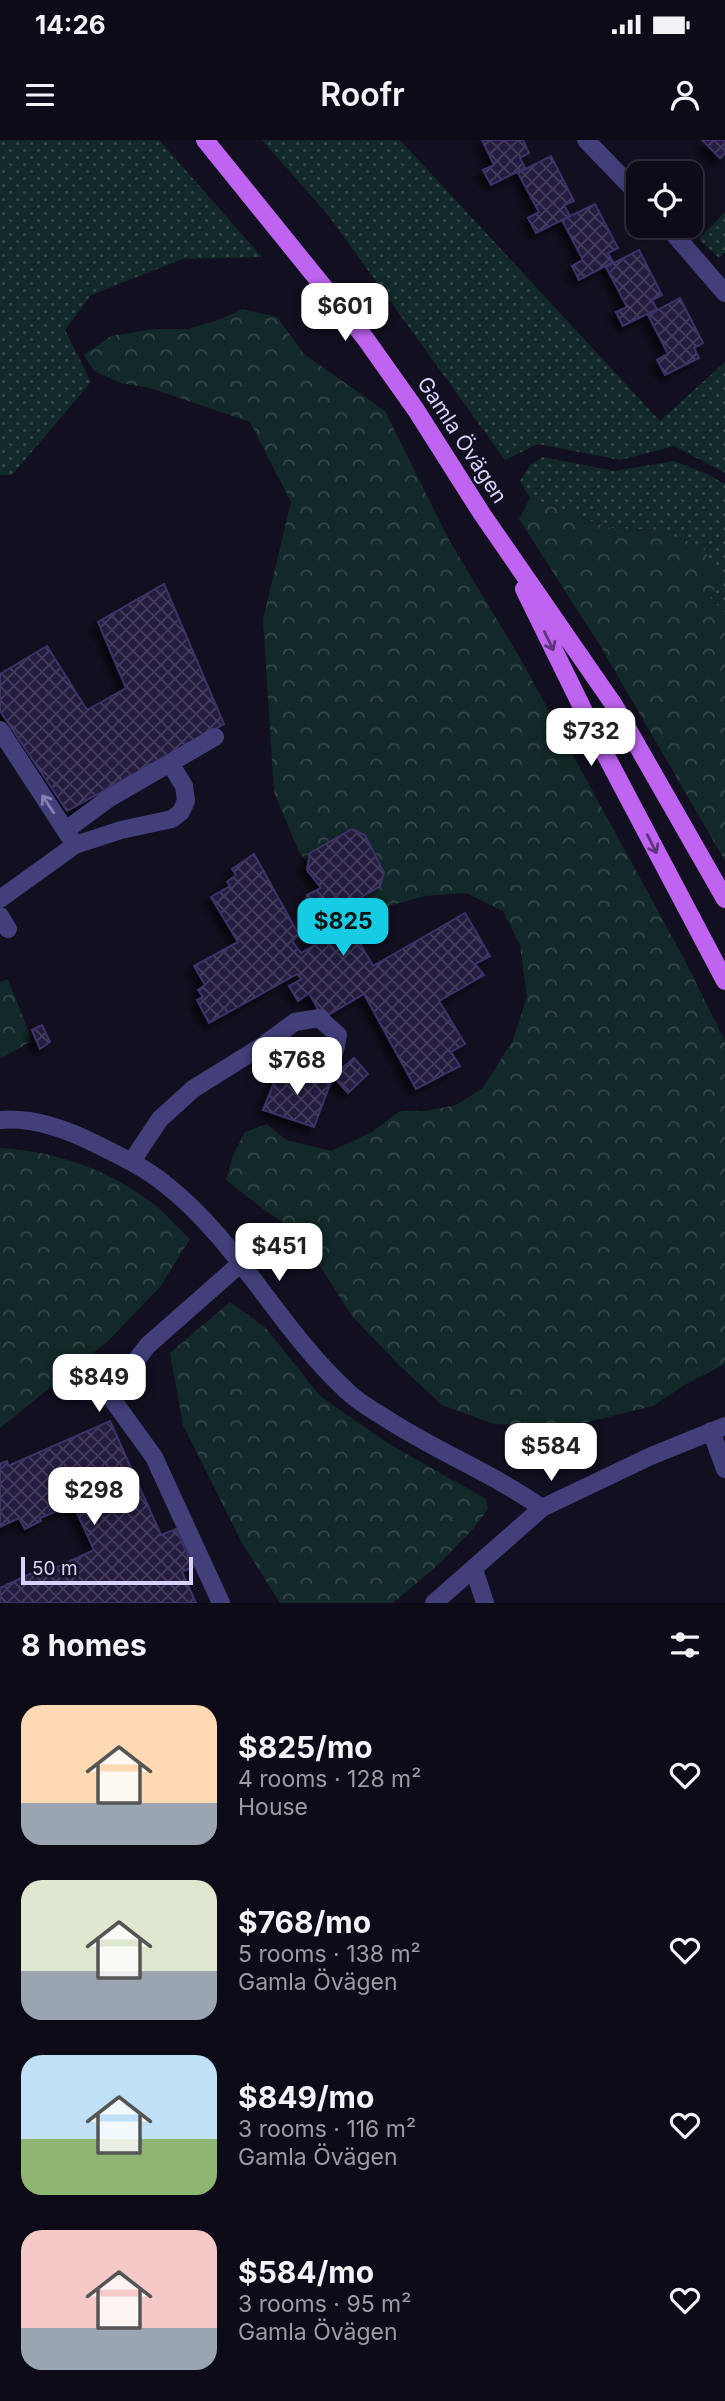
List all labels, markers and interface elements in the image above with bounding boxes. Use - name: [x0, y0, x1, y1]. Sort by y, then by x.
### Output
- text: 14:26: [35, 9, 106, 40]
- text: Roofr: [320, 75, 405, 114]
- icon: menu: [21, 76, 59, 114]
- icon: person: [666, 76, 704, 114]
- map controls: [626, 161, 703, 238]
- button: locate: [626, 161, 703, 238]
- pin: $601: [304, 284, 386, 343]
- text: $601: [317, 292, 373, 320]
- street label: Gamla Övägen: [412, 372, 513, 508]
- one-way arrow: [542, 630, 556, 651]
- pin: $732: [550, 708, 632, 768]
- text: $732: [562, 717, 620, 745]
- one-way arrow: [41, 795, 55, 814]
- one-way arrow: [645, 833, 659, 853]
- pin: $825: [302, 898, 384, 958]
- text: $825: [313, 907, 373, 935]
- pin: $768: [256, 1038, 338, 1097]
- text: $768: [268, 1046, 326, 1074]
- pin: $451: [238, 1224, 320, 1283]
- text: $451: [251, 1232, 307, 1260]
- pin: $849: [58, 1354, 140, 1414]
- text: $849: [69, 1363, 129, 1391]
- pin: $584: [510, 1424, 592, 1483]
- text: $584: [521, 1432, 581, 1460]
- pin: $298: [53, 1468, 135, 1527]
- text: $298: [64, 1476, 124, 1504]
- scale bar: [21, 1554, 192, 1586]
- text: 50 m: [32, 1557, 78, 1580]
- icon: filters: [666, 1626, 704, 1664]
- text: 8 homes: [21, 1627, 147, 1663]
- text: $825/mo: [238, 1729, 373, 1765]
- icon: home: [77, 1733, 161, 1817]
- icon: heart: [666, 1756, 704, 1794]
- text: 4 rooms · 128 m²: [238, 1765, 421, 1793]
- text: House: [238, 1793, 308, 1821]
- text: $768/mo: [238, 1904, 371, 1940]
- icon: home: [77, 1908, 161, 1992]
- icon: heart: [666, 1931, 704, 1969]
- text: 5 rooms · 138 m²: [238, 1940, 421, 1968]
- text: Gamla Övägen: [238, 1968, 398, 1996]
- text: $849/mo: [238, 2079, 374, 2115]
- icon: home: [77, 2083, 161, 2167]
- icon: heart: [666, 2106, 704, 2144]
- text: 3 rooms · 116 m²: [238, 2115, 416, 2143]
- text: Gamla Övägen: [238, 2143, 398, 2171]
- text: $584/mo: [238, 2254, 374, 2290]
- icon: home: [77, 2258, 161, 2342]
- icon: heart: [666, 2281, 704, 2319]
- text: 3 rooms · 95 m²: [238, 2290, 411, 2318]
- text: Gamla Övägen: [238, 2318, 398, 2346]

